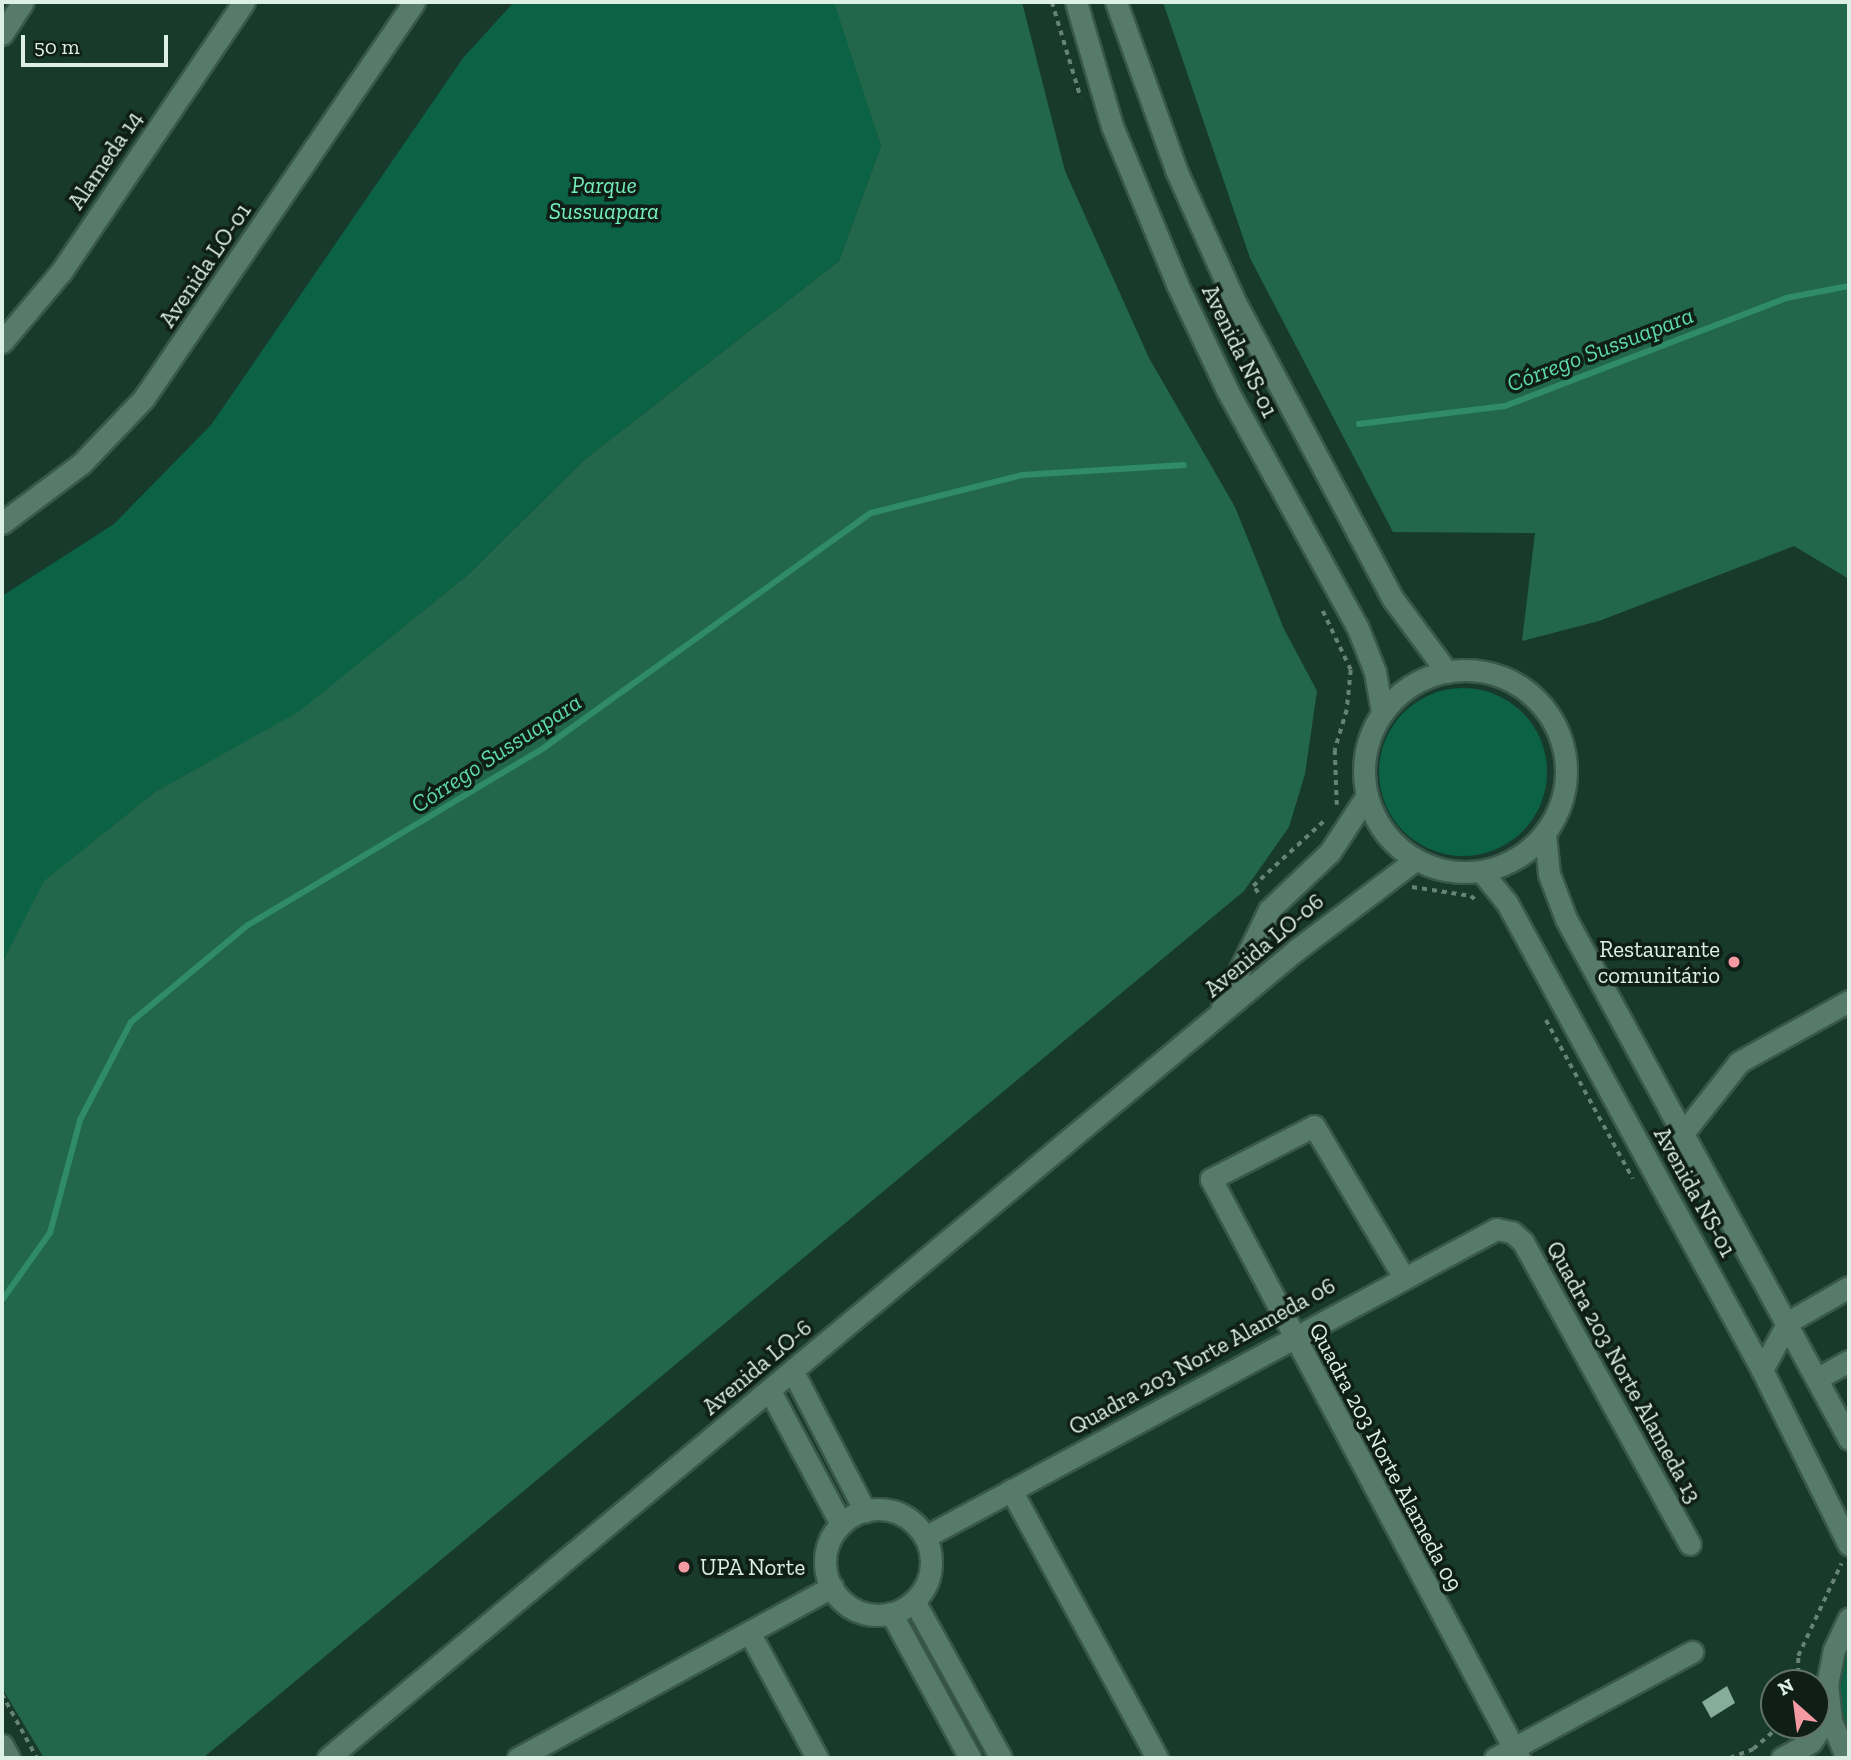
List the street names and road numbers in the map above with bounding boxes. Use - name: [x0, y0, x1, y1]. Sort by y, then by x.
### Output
- street label: Alameda 14: [62, 105, 148, 215]
- street label: Avenida LO-01: [153, 198, 257, 332]
- street label: Avenida NS-01: [1196, 280, 1284, 422]
- street label: Avenida LO-06: [1199, 887, 1329, 1003]
- street label: Avenida NS-01: [1648, 1122, 1742, 1262]
- street label: Quadra 203 Norte Alameda 13: [1540, 1236, 1708, 1508]
- street label: Quadra 203 Norte Alameda 06: [1064, 1271, 1340, 1441]
- street label: Avenida LO-6: [697, 1313, 817, 1421]
- street label: Quadra 203 Norte Alameda 09: [1303, 1318, 1469, 1596]

